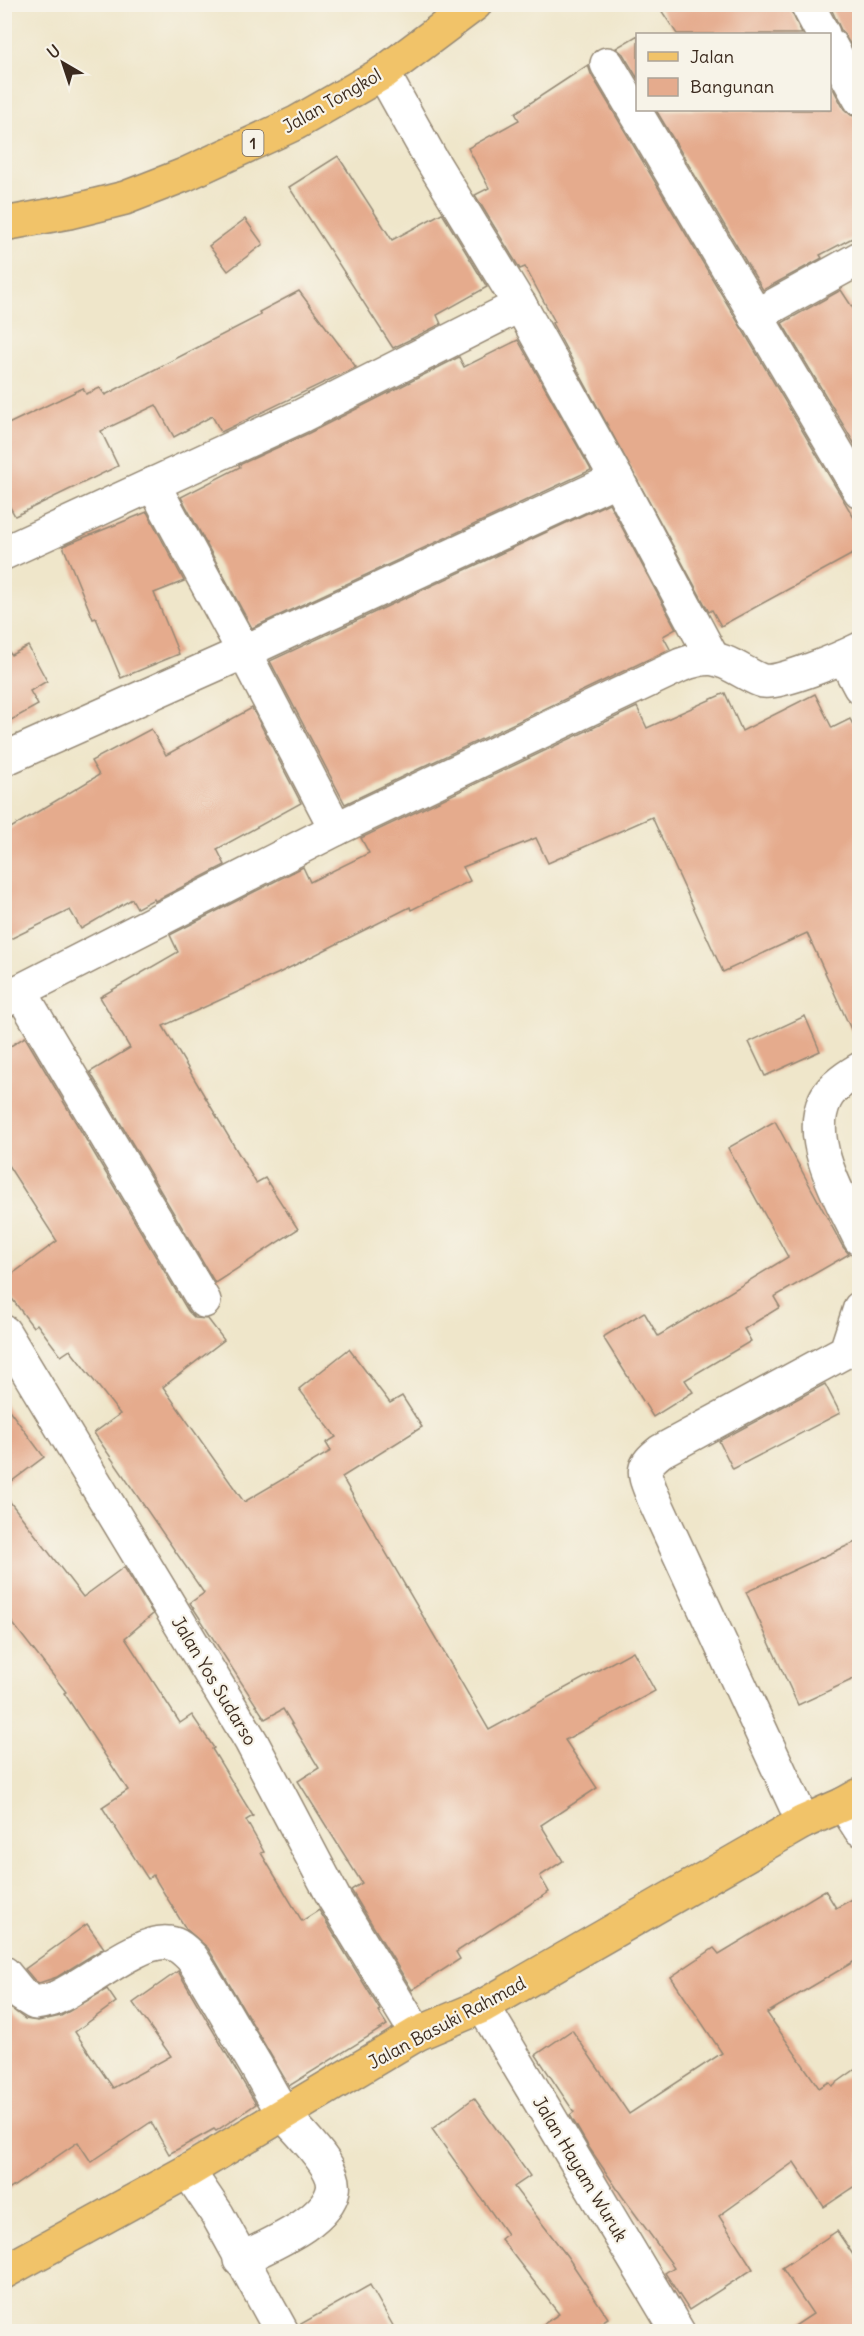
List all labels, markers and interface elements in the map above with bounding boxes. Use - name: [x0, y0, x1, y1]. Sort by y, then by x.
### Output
- north arrow: [33, 33, 93, 93]
- legend: [636, 33, 831, 111]
- text: U: [43, 40, 64, 63]
- text: Jalan: [690, 45, 734, 68]
- street label: Jalan Tongkol: [278, 63, 385, 138]
- text: Bangunan: [690, 75, 774, 98]
- road number: 1: [242, 130, 264, 156]
- street label: Jalan Yos Sudarso: [167, 1612, 262, 1750]
- street label: Jalan Basuki Rahmad: [364, 1971, 530, 2074]
- street label: Jalan Hayam Wuruk: [528, 2092, 633, 2246]

